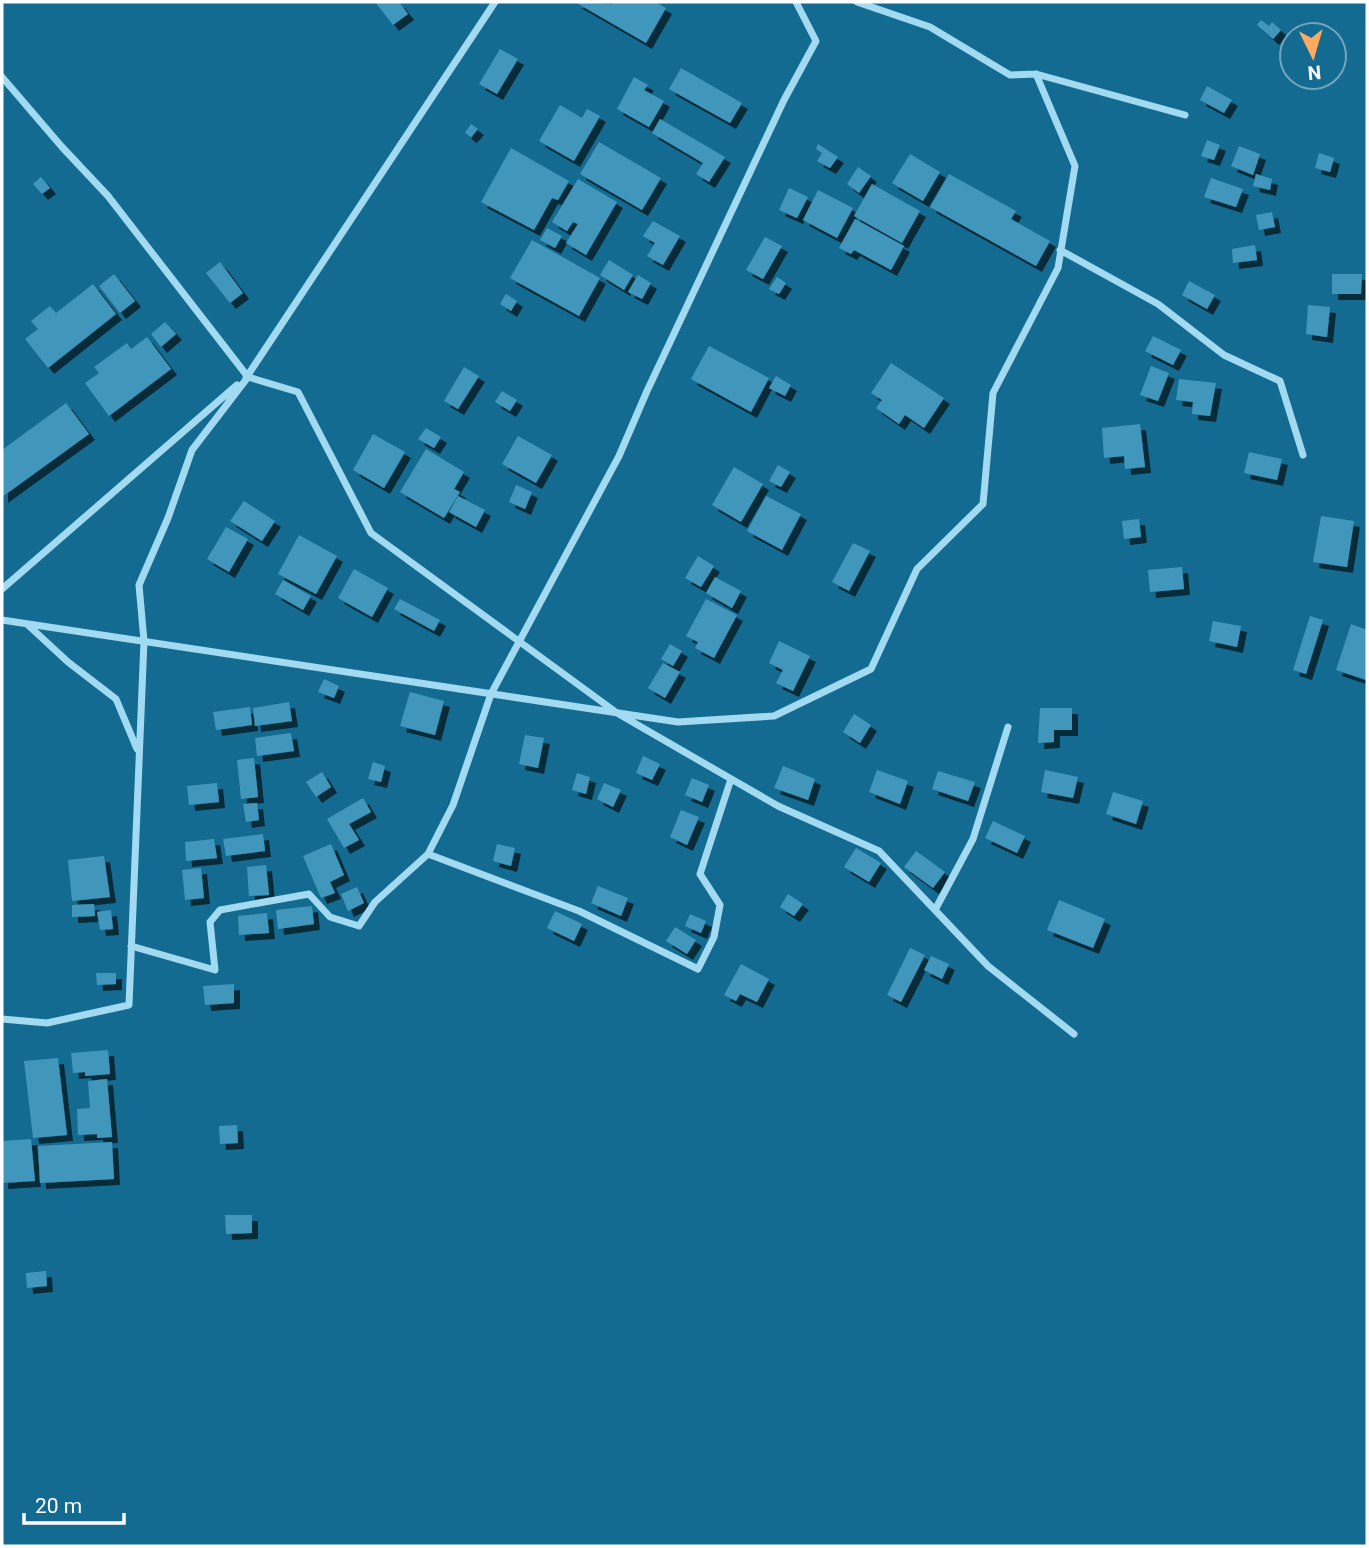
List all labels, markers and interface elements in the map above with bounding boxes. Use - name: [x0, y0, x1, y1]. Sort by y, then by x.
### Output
- north arrow: [1278, 21, 1348, 91]
- text: N: [1307, 60, 1322, 84]
- scale bar: [24, 1482, 124, 1526]
- text: 20 m: [35, 1494, 82, 1518]

